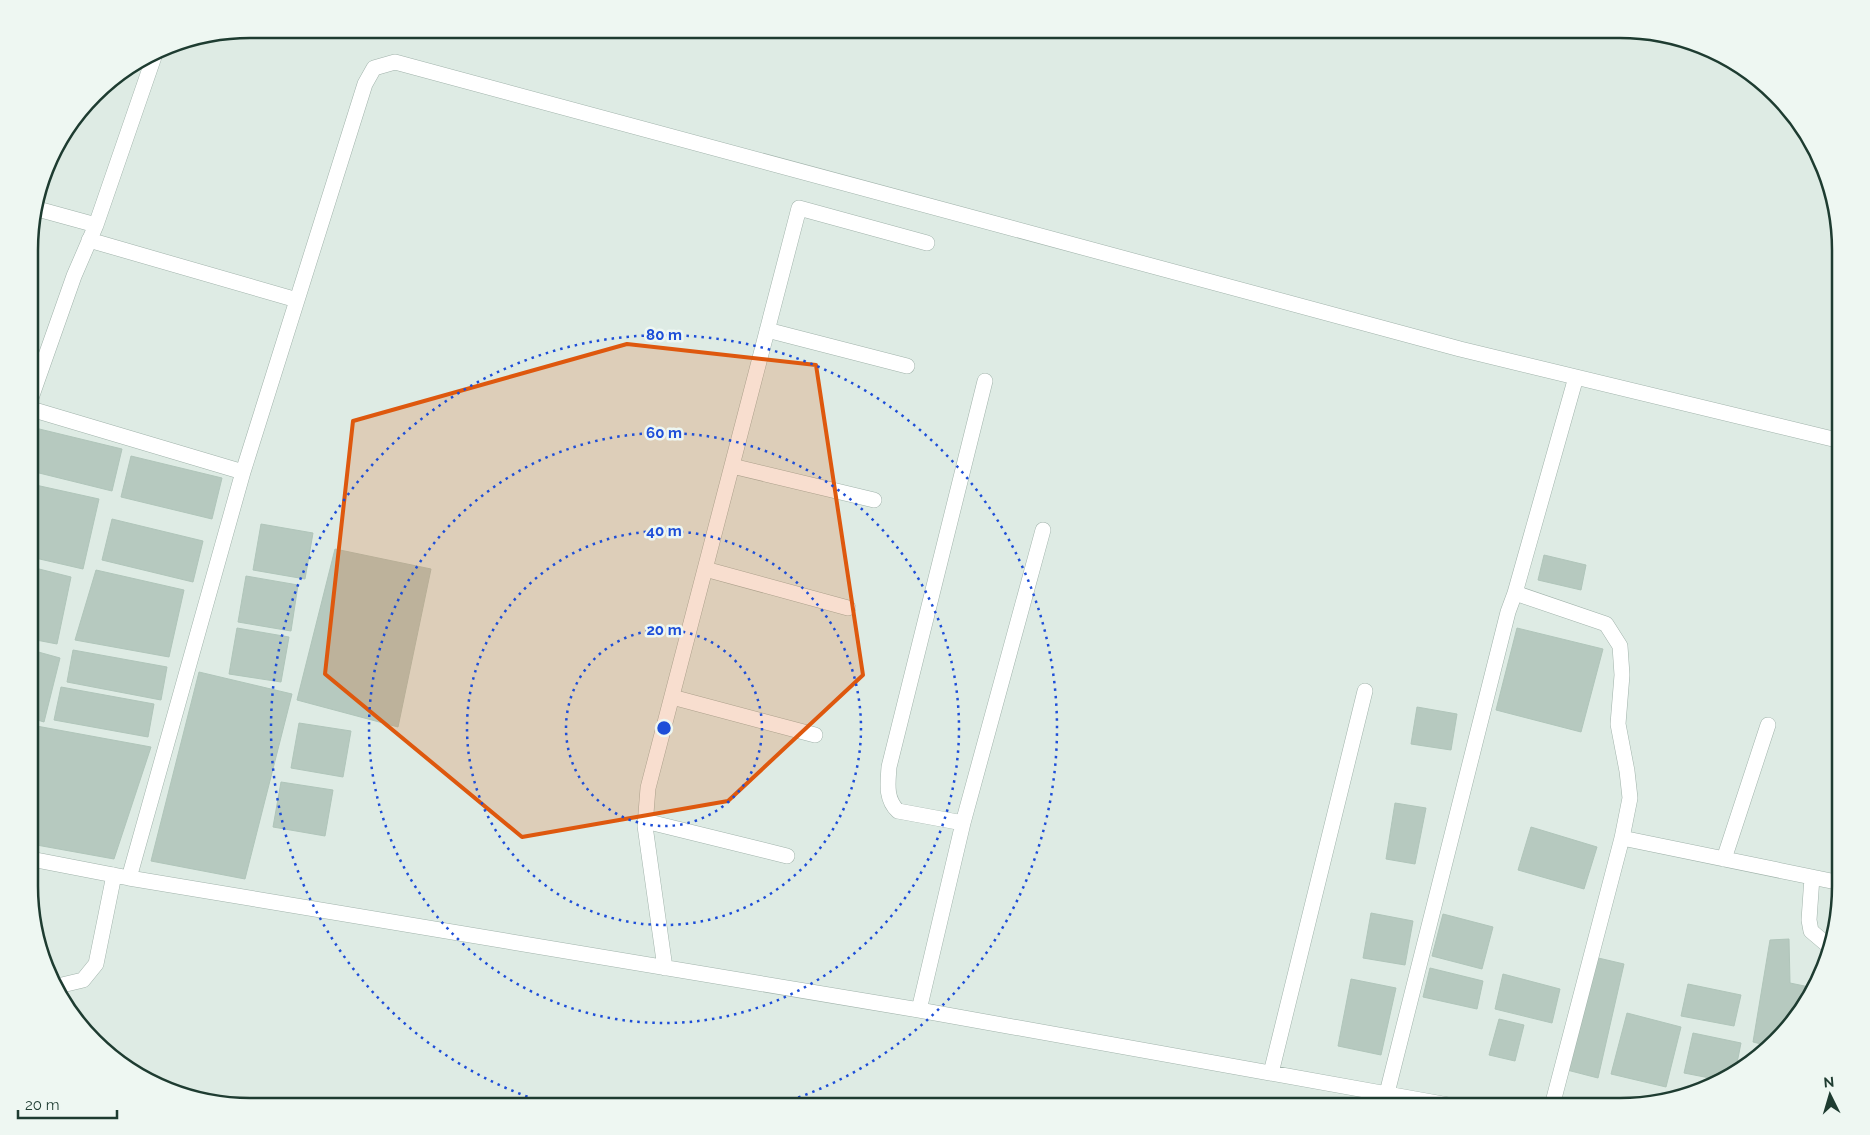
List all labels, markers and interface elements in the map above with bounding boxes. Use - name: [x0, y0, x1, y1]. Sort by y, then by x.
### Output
- text: 80 m: [646, 326, 682, 344]
- text: 60 m: [646, 424, 682, 442]
- text: 40 m: [646, 522, 682, 540]
- text: 20 m: [646, 621, 682, 639]
- centre of rings: [655, 719, 673, 737]
- north arrow: [1805, 1070, 1855, 1120]
- text: N: [1823, 1074, 1835, 1090]
- scale bar: [18, 1088, 116, 1120]
- text: 20 m: [25, 1096, 60, 1114]

